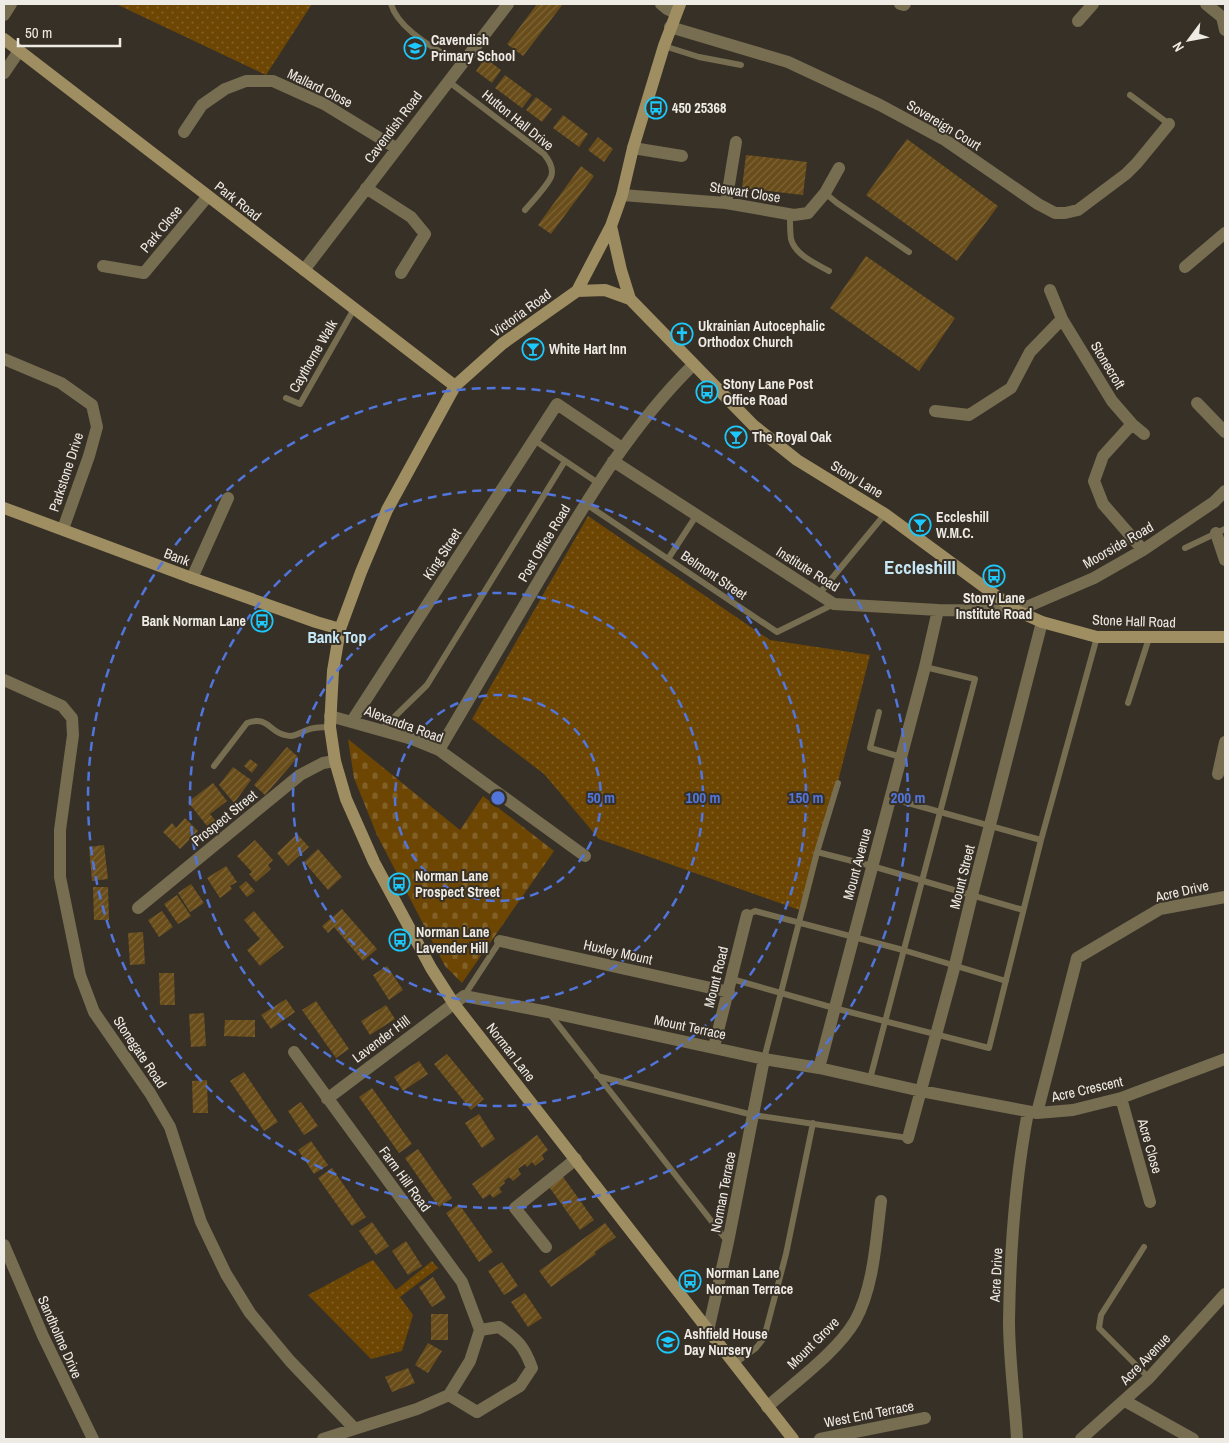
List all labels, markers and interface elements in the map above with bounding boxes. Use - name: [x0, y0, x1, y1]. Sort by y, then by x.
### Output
- scale bar: [18, 15, 120, 47]
- north arrow: [1164, 15, 1214, 65]
- text: 50 m: [25, 22, 52, 43]
- place label: Cavendish Primary School: [431, 31, 515, 65]
- school or university icon: Cavendish Primary School: [403, 36, 427, 60]
- text: N: [1168, 39, 1188, 55]
- street label: Mallard Close: [285, 65, 355, 111]
- street label: Hutton Hall Drive: [478, 86, 558, 154]
- street label: Cavendish Road: [360, 87, 426, 167]
- bus stop icon: 450 25368: [644, 96, 668, 120]
- street label: Sovereign Court: [904, 96, 984, 154]
- place label: 450 25368: [672, 99, 726, 117]
- street label: Park Road: [211, 177, 265, 225]
- street label: Stewart Close: [708, 178, 782, 206]
- street label: Park Close: [136, 202, 186, 256]
- street label: Victoria Road: [487, 285, 555, 341]
- street label: Caythorne Walk: [285, 316, 341, 396]
- place label: Ukrainian Autocephalic Orthodox Church: [698, 317, 825, 351]
- church icon: Ukrainian Autocephalic Orthodox Church: [670, 322, 694, 346]
- bar icon: White Hart Inn: [521, 337, 545, 361]
- street label: Stonecroft: [1087, 338, 1129, 392]
- place label: White Hart Inn: [549, 340, 627, 358]
- place label: Stony Lane Post Office Road: [723, 375, 813, 409]
- bus stop icon: Stony Lane Post Office Road: [695, 380, 719, 404]
- bar icon: The Royal Oak: [724, 425, 748, 449]
- place label: The Royal Oak: [752, 428, 832, 446]
- street label: Parkstone Drive: [45, 430, 87, 514]
- street label: Stony Lane: [827, 456, 887, 502]
- street label: Post Office Road: [514, 501, 574, 585]
- place label: Eccleshill W.M.C.: [936, 508, 989, 542]
- bar icon: Eccleshill W.M.C.: [908, 513, 932, 537]
- street label: Moorside Road: [1080, 518, 1156, 572]
- street label: King Street: [419, 525, 465, 583]
- street label: Institute Road: [773, 542, 843, 596]
- street label: Bank: [162, 544, 193, 570]
- street label: Belmont Street: [677, 546, 751, 604]
- district label: Eccleshill: [884, 554, 956, 580]
- bus stop icon: Stony Lane Institute Road: [982, 564, 1006, 588]
- place label: Stony Lane Institute Road: [956, 589, 1032, 623]
- bus stop icon: Bank Norman Lane: [250, 609, 274, 633]
- street label: Stone Hall Road: [1092, 611, 1176, 631]
- place label: Bank Norman Lane: [141, 612, 246, 630]
- district label: Bank Top: [308, 626, 366, 648]
- street label: Alexandra Road: [361, 701, 446, 747]
- street label: Prospect Street: [188, 786, 260, 850]
- text: 50 m: [587, 787, 615, 808]
- text: 100 m: [686, 787, 720, 808]
- text: 150 m: [789, 787, 823, 808]
- text: 200 m: [891, 787, 925, 808]
- centre of rings: [489, 789, 507, 807]
- street label: Mount Avenue: [839, 826, 875, 902]
- street label: Mount Street: [945, 843, 979, 911]
- place label: Norman Lane Prospect Street: [415, 867, 500, 901]
- bus stop icon: Norman Lane Prospect Street: [387, 872, 411, 896]
- street label: Acre Drive: [1153, 876, 1210, 906]
- place label: Norman Lane Lavender Hill: [416, 923, 489, 957]
- bus stop icon: Norman Lane Lavender Hill: [388, 928, 412, 952]
- street label: Huxley Mount: [582, 935, 654, 969]
- street label: Mount Road: [700, 944, 732, 1010]
- street label: Lavender Hill: [349, 1011, 413, 1067]
- street label: Mount Terrace: [652, 1011, 728, 1043]
- street label: Stonegate Road: [109, 1013, 171, 1091]
- street label: Norman Lane: [482, 1019, 540, 1085]
- street label: Acre Crescent: [1049, 1072, 1124, 1106]
- street label: Acre Close: [1133, 1116, 1166, 1175]
- street label: Farm Hill Road: [375, 1143, 435, 1215]
- street label: Norman Terrace: [706, 1150, 740, 1234]
- street label: Acre Drive: [986, 1247, 1006, 1304]
- place label: Norman Lane Norman Terrace: [706, 1264, 793, 1298]
- bus stop icon: Norman Lane Norman Terrace: [678, 1269, 702, 1293]
- street label: Sandholme Drive: [34, 1293, 86, 1381]
- street label: Mount Grove: [783, 1313, 843, 1373]
- place label: Ashfield House Day Nursery: [684, 1325, 768, 1359]
- street label: Acre Avenue: [1115, 1329, 1174, 1389]
- school or university icon: Ashfield House Day Nursery: [656, 1330, 680, 1354]
- street label: West End Terrace: [823, 1396, 915, 1432]

